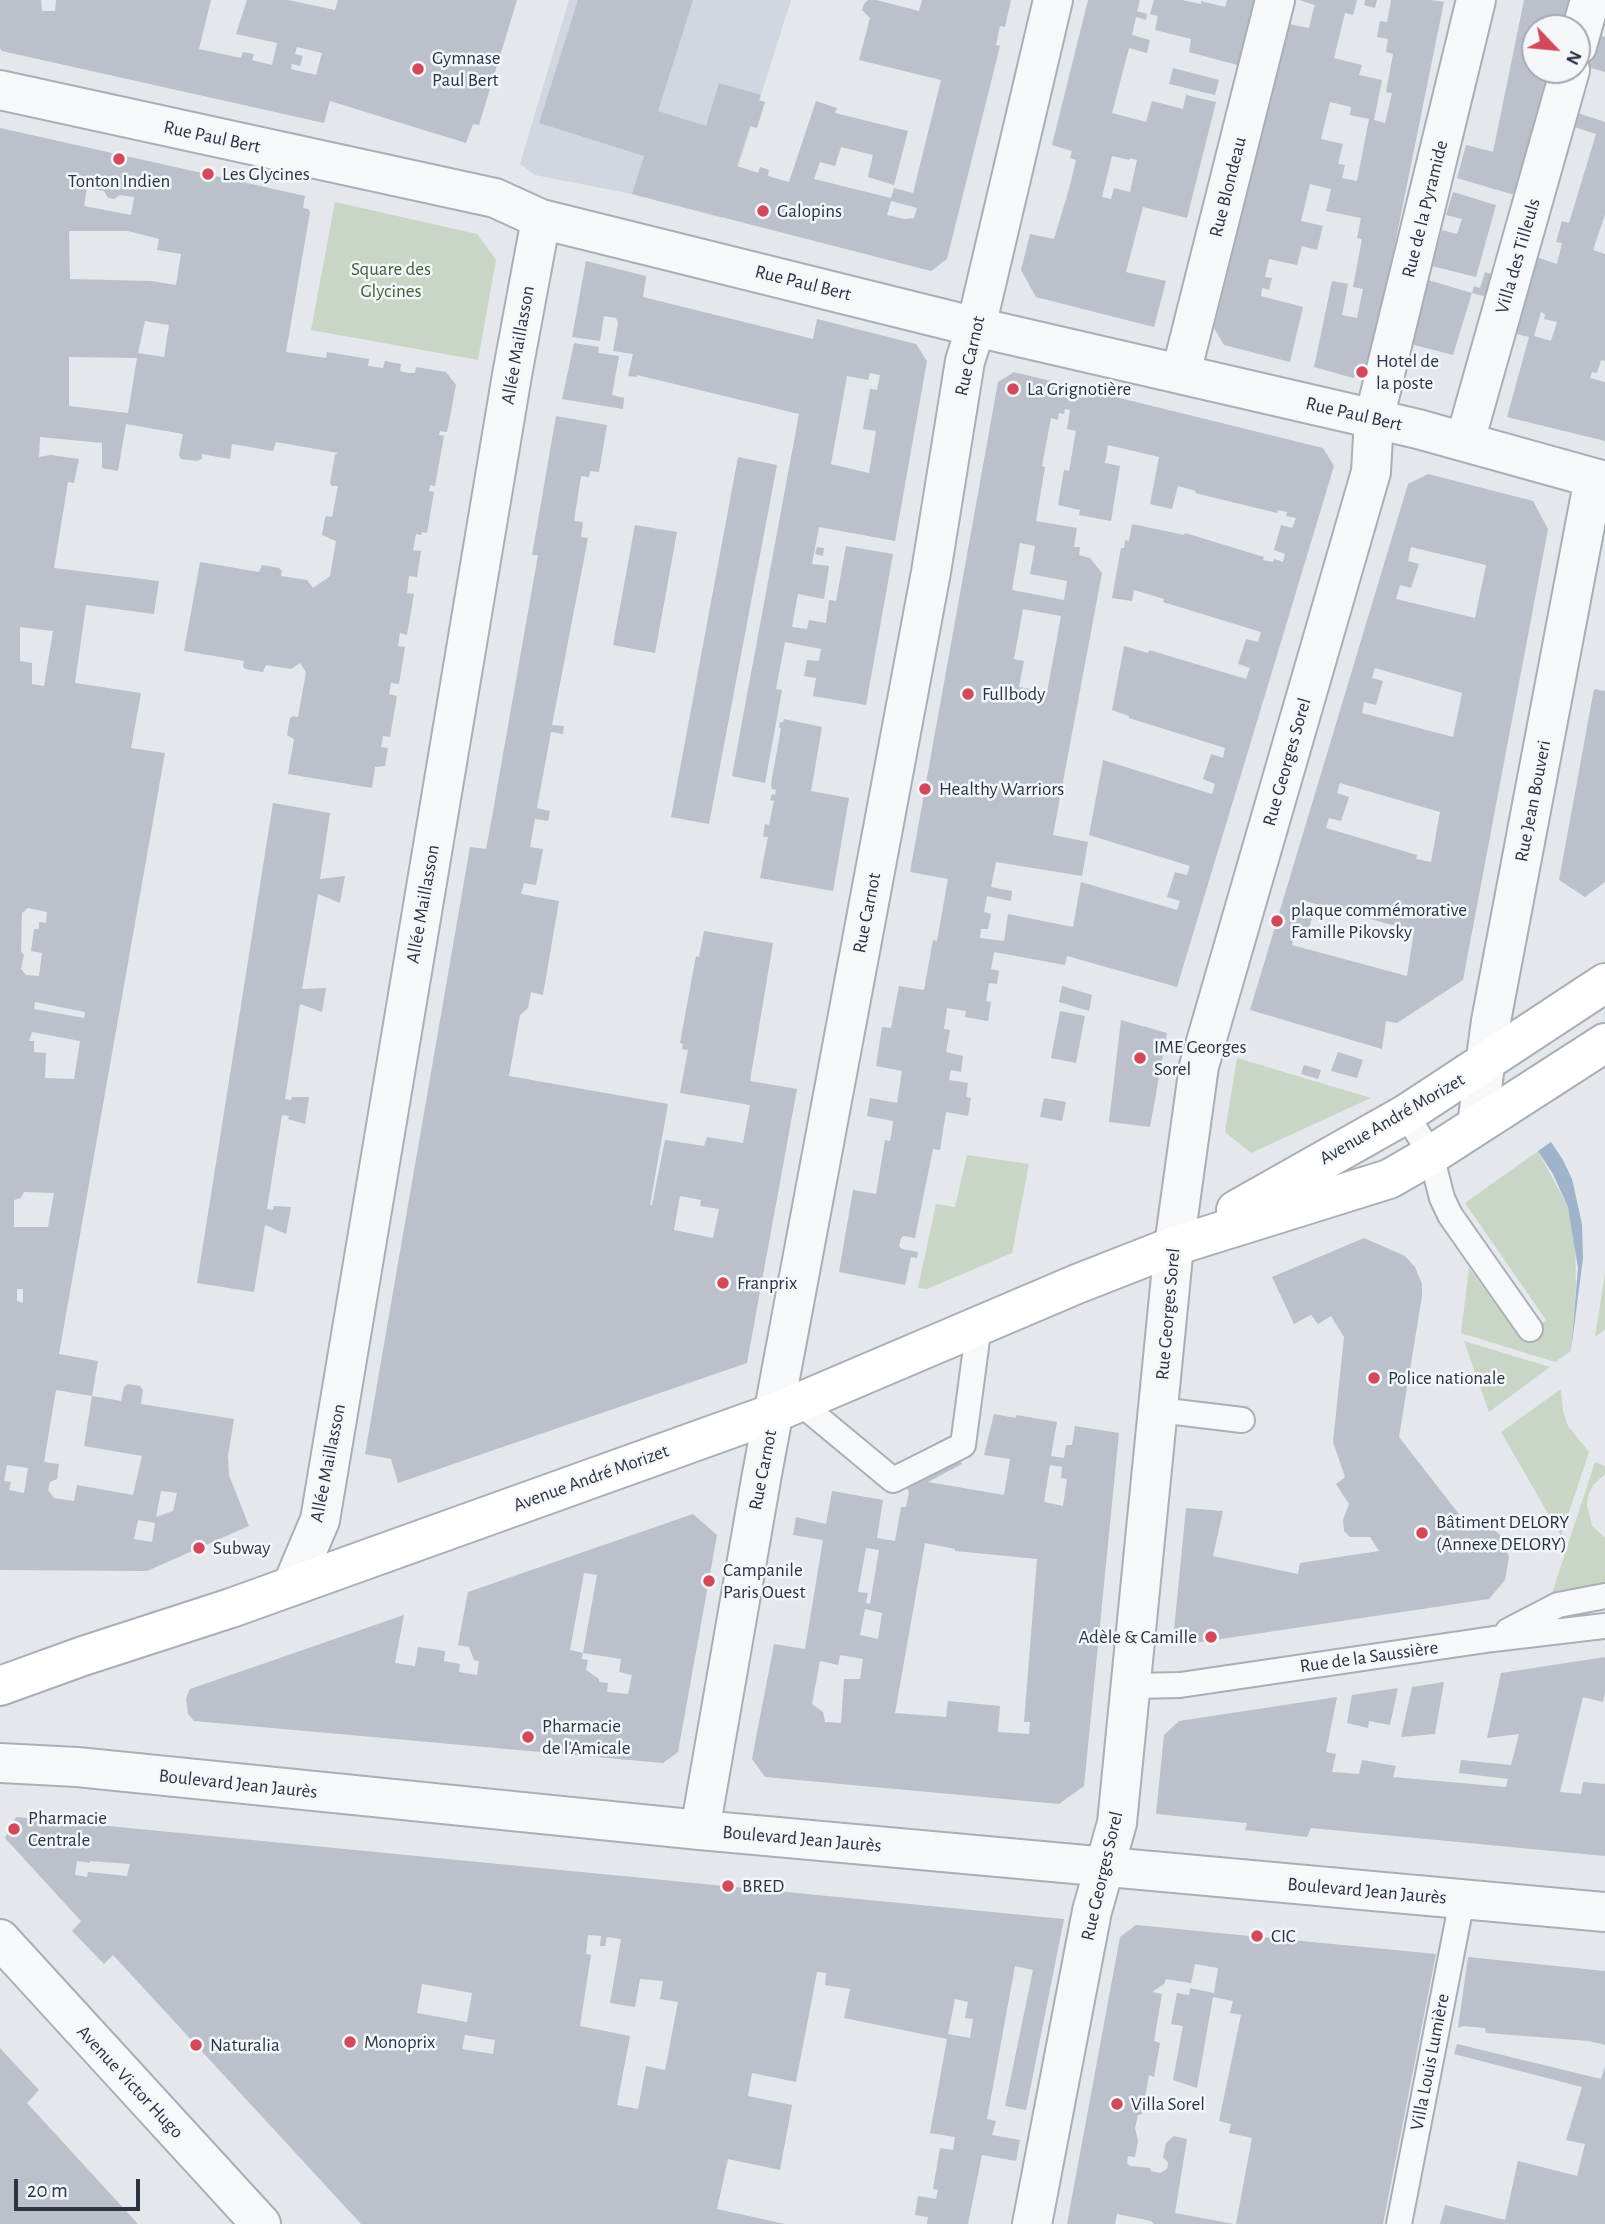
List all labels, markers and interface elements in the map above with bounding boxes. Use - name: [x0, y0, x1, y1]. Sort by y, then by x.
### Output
- north arrow: [1521, 14, 1591, 84]
- place label: Gymnase Paul Bert: [432, 47, 501, 91]
- text: N: [1562, 47, 1585, 68]
- marker: Gymnase Paul Bert: [410, 61, 426, 77]
- street label: Rue Paul Bert: [162, 116, 262, 158]
- street label: Rue Blondeau: [1205, 134, 1251, 240]
- street label: Rue de la Pyramide: [1397, 138, 1453, 280]
- marker: Tonton Indien: [111, 151, 127, 167]
- place label: Les Glycines: [222, 163, 310, 185]
- marker: Les Glycines: [200, 166, 216, 182]
- place label: Tonton Indien: [68, 170, 170, 192]
- street label: Villa des Tilleuls: [1491, 196, 1545, 316]
- place label: Galopins: [777, 200, 842, 222]
- marker: Galopins: [755, 203, 771, 219]
- park label: Square des Glycines: [351, 258, 431, 302]
- street label: Rue Paul Bert: [753, 260, 853, 306]
- street label: Allée Maillasson: [496, 284, 540, 406]
- street label: Rue Carnot: [950, 314, 990, 398]
- place label: Hotel de la poste: [1376, 350, 1439, 394]
- marker: Hotel de la poste: [1354, 364, 1370, 380]
- place label: La Grignotière: [1027, 378, 1131, 400]
- marker: La Grignotière: [1005, 381, 1021, 397]
- street label: Rue Paul Bert: [1304, 392, 1404, 436]
- place label: Fullbody: [982, 683, 1045, 705]
- marker: Fullbody: [960, 686, 976, 702]
- street label: Rue Georges Sorel: [1258, 695, 1316, 829]
- street label: Rue Jean Bouveri: [1510, 738, 1556, 864]
- place label: Healthy Warriors: [939, 778, 1064, 800]
- marker: Healthy Warriors: [917, 781, 933, 797]
- street label: Allée Maillasson: [401, 843, 445, 965]
- street label: Rue Carnot: [848, 871, 886, 955]
- place label: plaque commémorative Famille Pikovsky: [1291, 899, 1467, 943]
- marker: plaque commémorative Famille Pikovsky: [1269, 913, 1285, 929]
- place label: IME Georges Sorel: [1154, 1036, 1246, 1080]
- marker: IME Georges Sorel: [1132, 1050, 1148, 1066]
- street label: Avenue André Morizet: [1315, 1068, 1469, 1170]
- street label: Rue Georges Sorel: [1151, 1247, 1185, 1381]
- place label: Franprix: [737, 1272, 797, 1294]
- marker: Franprix: [715, 1275, 731, 1291]
- place label: Police nationale: [1388, 1367, 1505, 1389]
- marker: Police nationale: [1366, 1370, 1382, 1386]
- street label: Allée Maillasson: [305, 1402, 351, 1524]
- street label: Rue Carnot: [744, 1428, 782, 1512]
- street label: Avenue André Morizet: [510, 1439, 672, 1517]
- place label: Bâtiment DELORY (Annexe DELORY): [1436, 1511, 1569, 1555]
- marker: Bâtiment DELORY (Annexe DELORY): [1414, 1525, 1430, 1541]
- place label: Subway: [213, 1537, 270, 1559]
- marker: Subway: [191, 1540, 207, 1556]
- place label: Campanile Paris Ouest: [723, 1559, 805, 1603]
- marker: Campanile Paris Ouest: [701, 1573, 717, 1589]
- place label: Adèle & Camille: [1078, 1626, 1197, 1648]
- marker: Adèle & Camille: [1203, 1629, 1219, 1645]
- street label: Rue de la Saussière: [1298, 1636, 1440, 1678]
- place label: Pharmacie de l'Amicale: [542, 1715, 630, 1759]
- marker: Pharmacie de l'Amicale: [520, 1729, 536, 1745]
- street label: Boulevard Jean Jaurès: [158, 1764, 318, 1804]
- place label: Pharmacie Centrale: [28, 1807, 107, 1851]
- street label: Rue Georges Sorel: [1076, 1809, 1128, 1943]
- marker: Pharmacie Centrale: [6, 1821, 22, 1837]
- street label: Boulevard Jean Jaurès: [722, 1821, 882, 1857]
- street label: Boulevard Jean Jaurès: [1287, 1873, 1447, 1909]
- place label: BRED: [742, 1875, 784, 1897]
- marker: BRED: [720, 1878, 736, 1894]
- place label: CIC: [1271, 1925, 1296, 1947]
- marker: CIC: [1249, 1928, 1265, 1944]
- street label: Villa Louis Lumière: [1406, 1992, 1454, 2132]
- street label: Avenue Victor Hugo: [72, 2021, 188, 2143]
- place label: Monoprix: [364, 2031, 435, 2053]
- place label: Naturalia: [210, 2034, 280, 2056]
- marker: Monoprix: [342, 2034, 358, 2050]
- marker: Naturalia: [188, 2037, 204, 2053]
- place label: Villa Sorel: [1131, 2093, 1205, 2115]
- marker: Villa Sorel: [1109, 2096, 1125, 2112]
- scale bar: [18, 2164, 144, 2208]
- text: 20 m: [27, 2180, 68, 2201]

